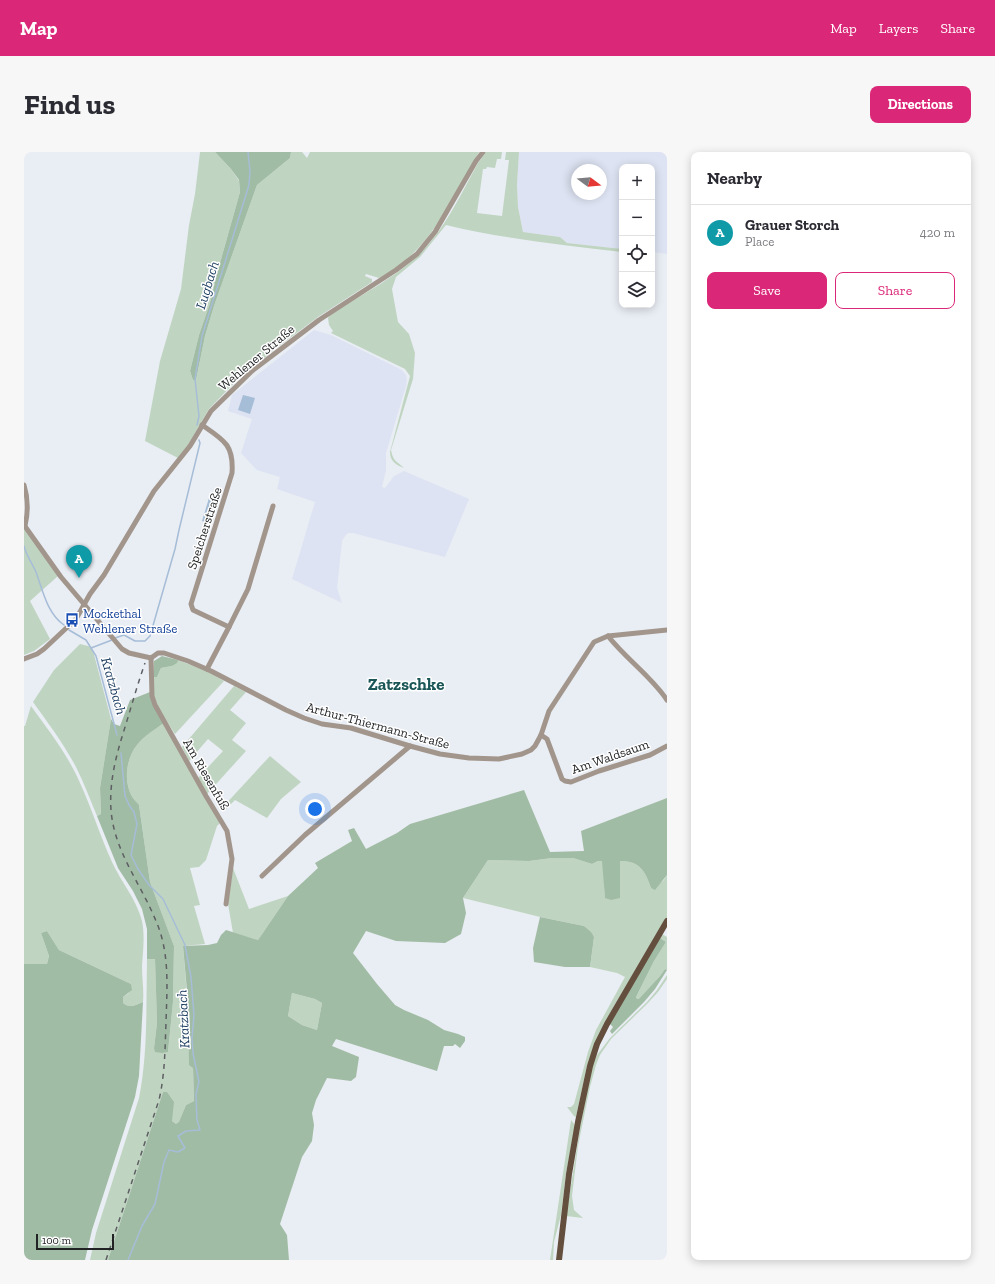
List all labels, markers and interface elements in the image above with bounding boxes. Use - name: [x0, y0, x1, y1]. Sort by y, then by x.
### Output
- text: Map: [20, 17, 57, 40]
- text: Map: [830, 20, 857, 37]
- text: Layers: [879, 20, 918, 37]
- text: Share: [940, 20, 975, 37]
- button: Directions: [870, 86, 971, 123]
- text: Find us: [24, 88, 115, 121]
- north arrow: [571, 164, 607, 200]
- map controls: [619, 164, 655, 308]
- button: +: [619, 164, 655, 200]
- text: Nearby: [707, 168, 762, 188]
- button: −: [619, 200, 655, 236]
- text: Grauer Storch: [745, 216, 839, 234]
- text: A: [716, 225, 724, 240]
- text: 420 m: [920, 225, 955, 240]
- text: Place: [745, 234, 774, 249]
- button: locate: [619, 236, 655, 272]
- water label: Lugbach: [192, 259, 223, 311]
- button: layers: [619, 272, 655, 308]
- button: Save: [707, 272, 827, 309]
- button: Share: [835, 272, 955, 309]
- street label: Wehlener Straße: [215, 321, 297, 393]
- street label: Speicherstraße: [184, 485, 225, 571]
- pin: A: [66, 545, 92, 578]
- place label: Mockethal Wehlener Straße: [83, 606, 177, 636]
- bus stop icon: Mockethal Wehlener Straße: [64, 612, 80, 628]
- water label: Kratzbach: [97, 656, 130, 717]
- district label: Zatzschke: [368, 674, 444, 694]
- street label: Arthur-Thiermann-Straße: [305, 699, 451, 752]
- street label: Am Riesenfuß: [180, 736, 233, 813]
- street label: Am Waldsaum: [569, 736, 652, 777]
- your location: [305, 799, 325, 819]
- water label: Kratzbach: [173, 989, 194, 1049]
- scale bar: [36, 1232, 114, 1251]
- text: 100 m: [42, 1234, 71, 1247]

